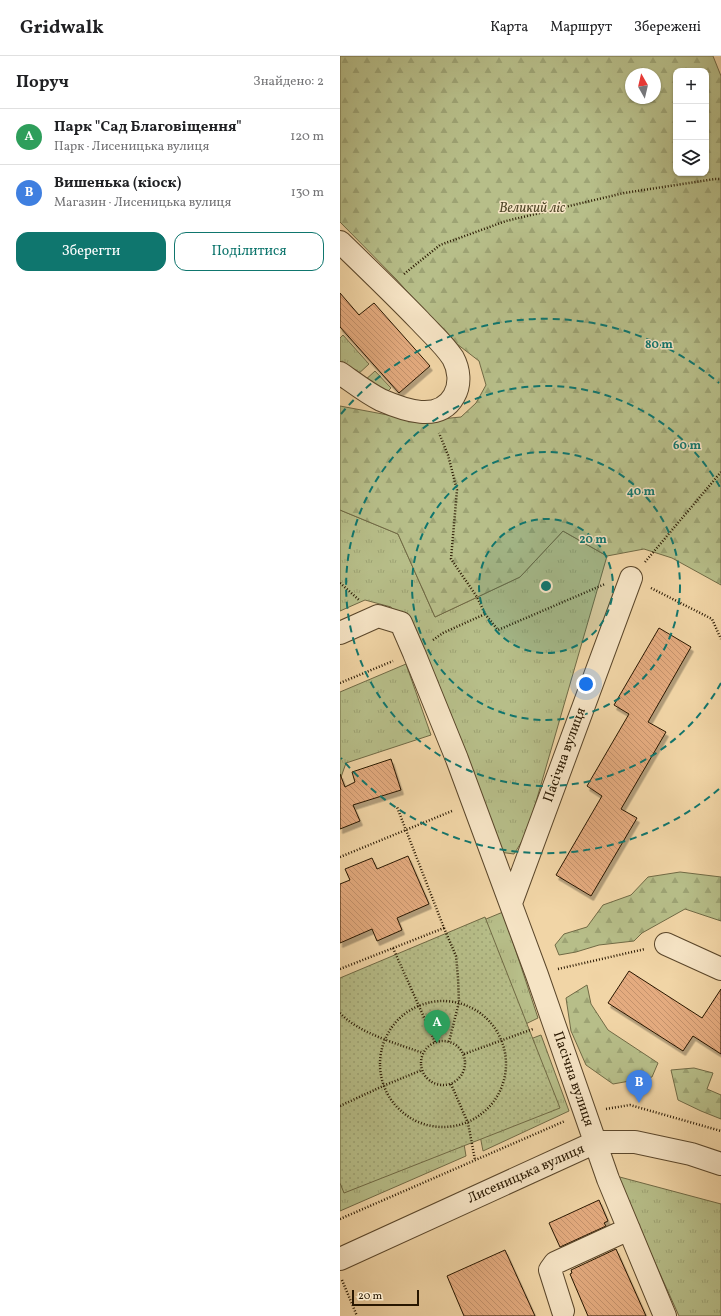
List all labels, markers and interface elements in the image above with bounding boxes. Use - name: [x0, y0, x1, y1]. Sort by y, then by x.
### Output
- text: Gridwalk: [20, 15, 104, 41]
- text: Карта: [490, 18, 528, 37]
- text: Маршрут: [550, 18, 612, 37]
- text: Збережені: [634, 18, 701, 37]
- north arrow: [625, 68, 661, 104]
- map controls: [673, 68, 709, 176]
- button: +: [673, 68, 709, 104]
- text: Поруч: [16, 71, 69, 94]
- text: Знайдено: 2: [253, 73, 324, 91]
- button: −: [673, 104, 709, 140]
- text: Парк "Сад Благовіщення": [54, 117, 242, 138]
- text: A: [24, 128, 34, 146]
- text: 120 m: [290, 128, 324, 146]
- text: Парк · Лисеницька вулиця: [54, 138, 209, 156]
- button: layers: [673, 140, 709, 176]
- text: Вишенька (кіоск): [54, 173, 181, 194]
- text: B: [25, 184, 33, 202]
- text: 130 m: [291, 184, 324, 202]
- text: Магазин · Лисеницька вулиця: [54, 194, 231, 212]
- park label: Великий ліс: [499, 199, 565, 218]
- button: Зберегти: [16, 232, 166, 271]
- button: Поділитися: [174, 232, 324, 271]
- text: 80 m: [645, 337, 673, 353]
- text: 60 m: [673, 438, 701, 454]
- text: 40 m: [627, 484, 656, 500]
- text: 20 m: [579, 532, 607, 548]
- centre of rings: [539, 579, 553, 593]
- your location: [576, 674, 596, 694]
- street label: Пасічна вулиця: [539, 705, 591, 805]
- pin: A: [424, 1010, 450, 1043]
- street label: Пасічна вулиця: [548, 1029, 598, 1129]
- pin: B: [626, 1070, 652, 1103]
- street label: Лисеницька вулиця: [464, 1140, 588, 1208]
- scale bar: [352, 1288, 419, 1307]
- text: 20 m: [358, 1289, 382, 1304]

